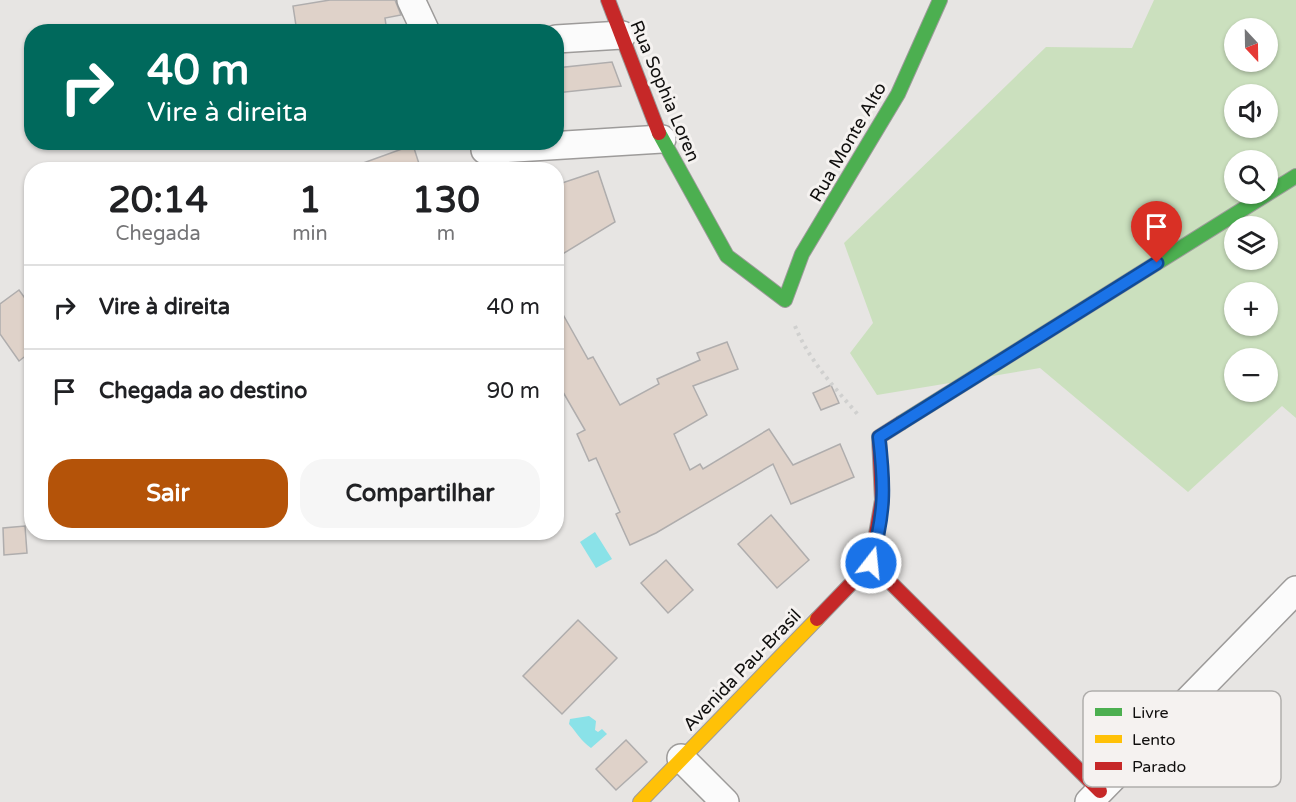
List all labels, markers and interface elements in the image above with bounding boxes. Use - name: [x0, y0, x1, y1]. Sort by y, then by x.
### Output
- street label: Rua Sophia Loren: [625, 17, 705, 165]
- north arrow: [1224, 18, 1278, 72]
- map controls: [1224, 18, 1278, 402]
- text: 40 m: [147, 45, 249, 96]
- icon: right: [48, 48, 126, 126]
- street label: Rua Monte Alto: [805, 78, 891, 206]
- button: sound: [1224, 84, 1278, 138]
- text: Vire à direita: [147, 96, 308, 129]
- button: search: [1224, 150, 1278, 204]
- text: 20:14: [108, 179, 208, 222]
- text: 1: [299, 179, 321, 222]
- text: 130: [412, 179, 480, 222]
- pin: [1131, 201, 1182, 263]
- icon: arrive: [1140, 210, 1173, 243]
- button: layers: [1224, 216, 1278, 270]
- text: Chegada: [116, 222, 201, 246]
- text: min: [292, 222, 328, 246]
- text: m: [437, 222, 455, 246]
- button: +: [1224, 282, 1278, 336]
- icon: right: [48, 291, 81, 324]
- text: Vire à direita: [99, 294, 230, 320]
- text: 40 m: [486, 294, 540, 320]
- button: −: [1224, 348, 1278, 402]
- icon: arrive: [48, 375, 81, 408]
- text: Chegada ao destino: [99, 378, 307, 404]
- text: 90 m: [486, 378, 540, 404]
- button: Sair: [48, 459, 288, 528]
- button: Compartilhar: [300, 459, 540, 528]
- position arrow: [839, 531, 903, 595]
- street label: Avenida Pau-Brasil: [678, 604, 806, 736]
- legend: [1083, 691, 1281, 787]
- text: Livre: [1132, 703, 1169, 723]
- text: Lento: [1132, 730, 1176, 750]
- text: Parado: [1132, 757, 1186, 777]

